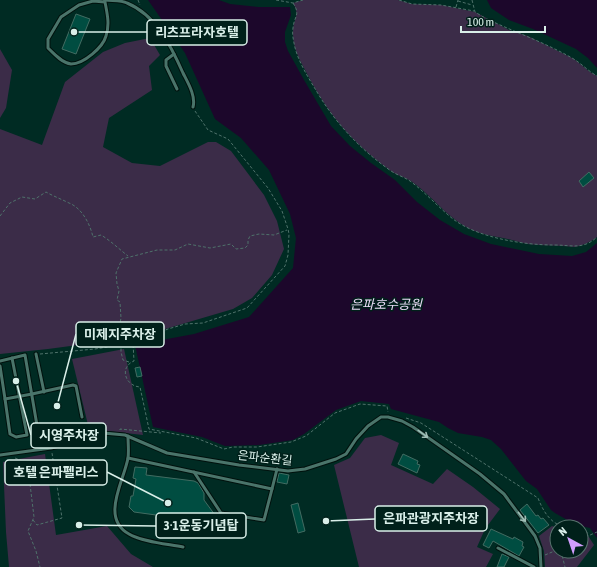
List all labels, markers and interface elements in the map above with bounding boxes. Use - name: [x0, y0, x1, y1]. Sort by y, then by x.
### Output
- scale bar: [461, 8, 545, 34]
- text: 100 m: [467, 15, 494, 29]
- callout: 리츠프라자호텔: [147, 20, 247, 45]
- text: 리츠프라자호텔: [155, 25, 239, 40]
- water label: 은파호수공원: [350, 297, 423, 312]
- callout: 미제지주차장: [76, 322, 164, 347]
- text: 미제지주차장: [84, 327, 156, 342]
- callout: 시영주차장: [31, 423, 106, 448]
- text: 시영주차장: [39, 428, 99, 443]
- one-way arrow: [417, 430, 428, 438]
- street label: 은파순환길: [237, 448, 293, 468]
- callout: 호텔 은파펠리스: [5, 460, 107, 485]
- text: 호텔 은파펠리스: [13, 465, 99, 480]
- callout: 은파관광지주차장: [375, 506, 487, 531]
- text: 은파관광지주차장: [383, 511, 479, 526]
- one-way arrow: [517, 512, 526, 523]
- callout: 3·1운동기념탑: [156, 513, 246, 538]
- text: 3·1운동기념탑: [164, 518, 238, 533]
- north arrow: [549, 519, 589, 559]
- text: N: [556, 525, 569, 538]

